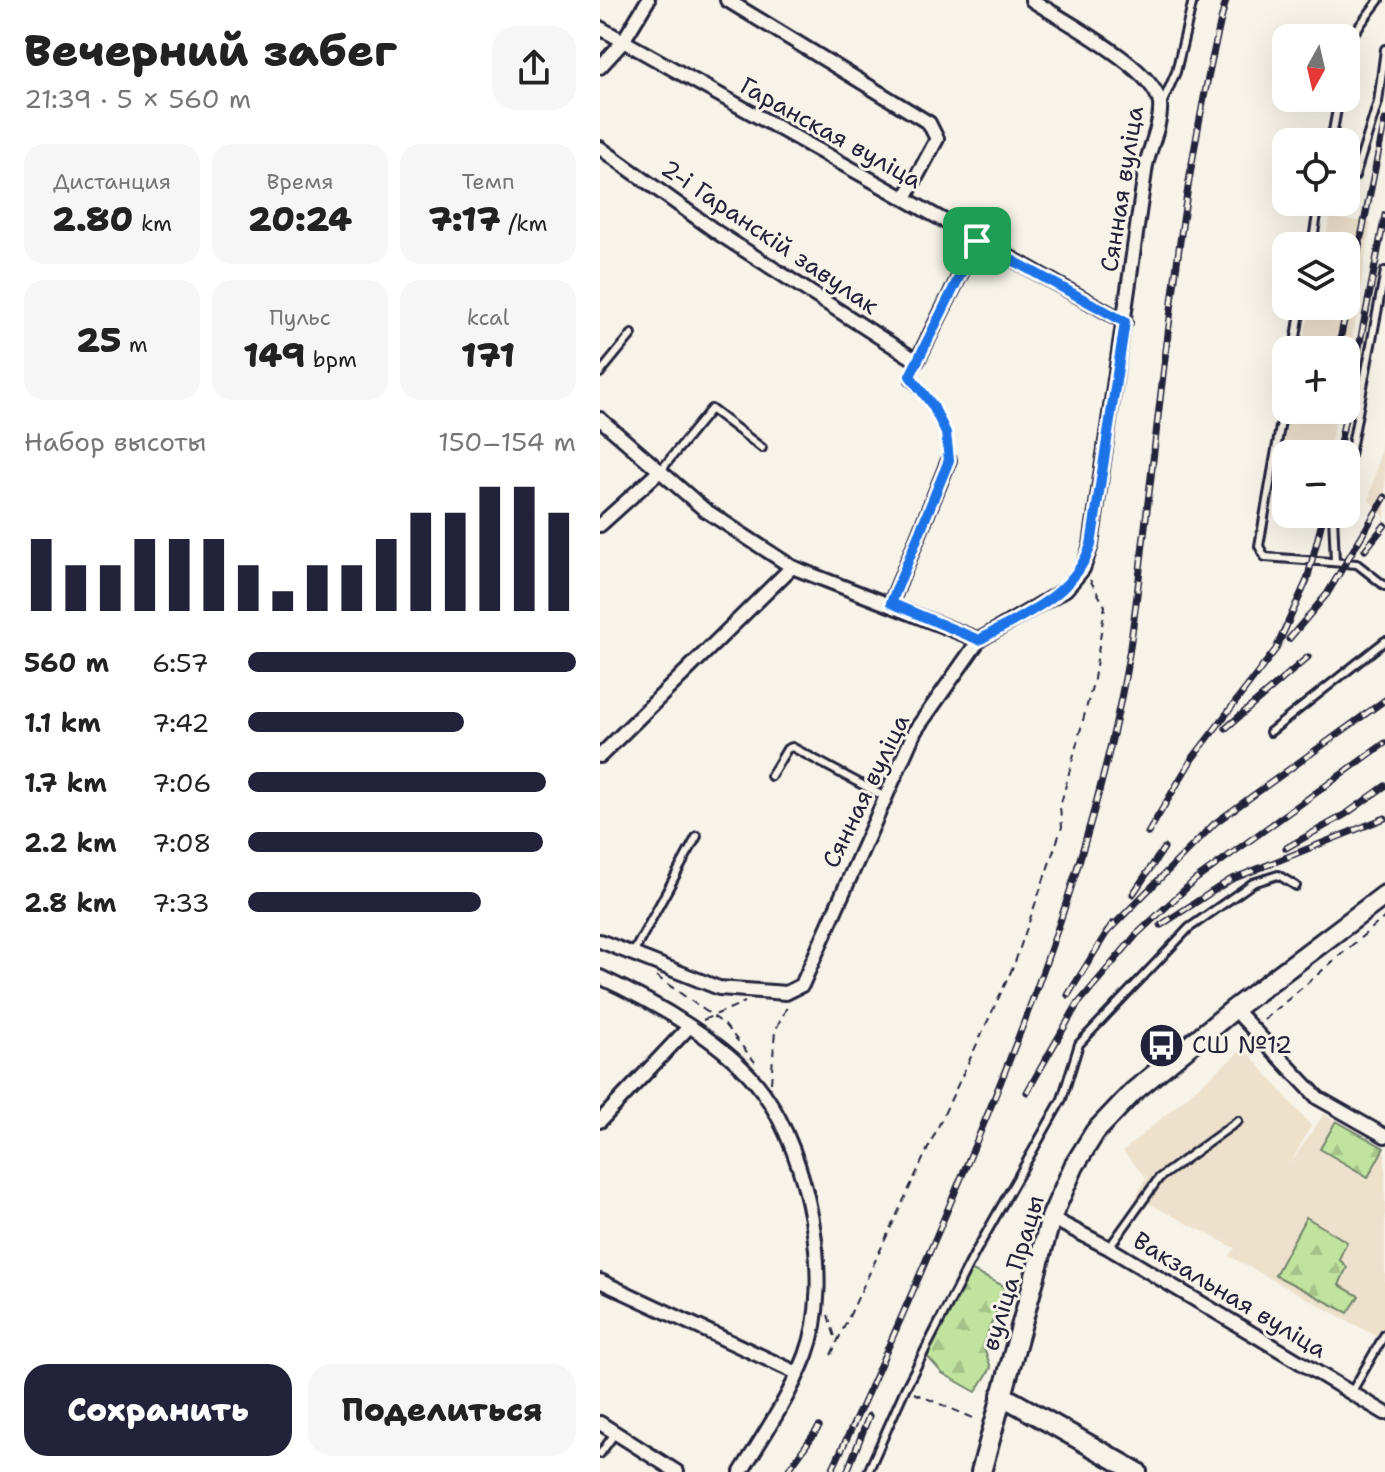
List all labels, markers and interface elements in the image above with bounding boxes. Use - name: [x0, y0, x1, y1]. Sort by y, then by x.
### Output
- text: Вечерний забег: [24, 21, 397, 80]
- north arrow: [1272, 24, 1360, 112]
- map controls: [1272, 24, 1360, 528]
- button: share: [492, 26, 576, 110]
- street label: Гаранская вуліца: [734, 70, 928, 196]
- text: 21:39 · 5 × 560 m: [24, 81, 251, 116]
- street label: Сянная вуліца: [1093, 104, 1151, 274]
- button: locate: [1272, 128, 1360, 216]
- street label: 2-і Гаранскій завулак: [655, 152, 885, 322]
- text: Дистанция: [53, 167, 171, 196]
- text: Время: [266, 167, 334, 196]
- text: Темп: [461, 167, 515, 196]
- text: 2.80: [52, 196, 133, 242]
- text: 20:24: [248, 196, 352, 242]
- text: 7:17: [429, 196, 501, 242]
- pin: [943, 207, 1011, 275]
- text: km: [133, 209, 172, 238]
- text: /km: [501, 209, 547, 238]
- icon: arrive: [955, 219, 999, 263]
- button: layers: [1272, 232, 1360, 320]
- text: Пульс: [269, 303, 331, 332]
- text: kcal: [467, 303, 509, 332]
- text: 25: [76, 317, 121, 363]
- text: m: [121, 330, 148, 359]
- text: 149: [243, 332, 305, 378]
- text: 171: [461, 332, 515, 378]
- button: +: [1272, 336, 1360, 424]
- text: bpm: [305, 345, 357, 374]
- text: Набор высоты: [24, 424, 206, 459]
- text: 150–154 m: [438, 424, 576, 459]
- button: −: [1272, 440, 1360, 528]
- text: 560 m: [24, 645, 109, 680]
- text: 6:57: [152, 645, 209, 680]
- text: 1.1 km: [24, 705, 101, 740]
- text: 7:42: [152, 705, 209, 740]
- street label: Сянная вуліца: [815, 709, 917, 873]
- text: 1.7 km: [24, 765, 107, 800]
- text: 7:06: [152, 765, 211, 800]
- text: 2.2 km: [24, 825, 117, 860]
- text: 7:08: [152, 825, 212, 860]
- text: 2.8 km: [24, 885, 117, 920]
- text: 7:33: [152, 885, 210, 920]
- bus stop icon: СШ №12: [1137, 1021, 1185, 1069]
- place label: СШ №12: [1192, 1029, 1292, 1061]
- street label: вуліца Працы: [974, 1191, 1052, 1355]
- street label: Вакзальная вуліца: [1127, 1224, 1333, 1366]
- button: Сохранить: [24, 1364, 292, 1456]
- button: Поделиться: [308, 1364, 576, 1456]

